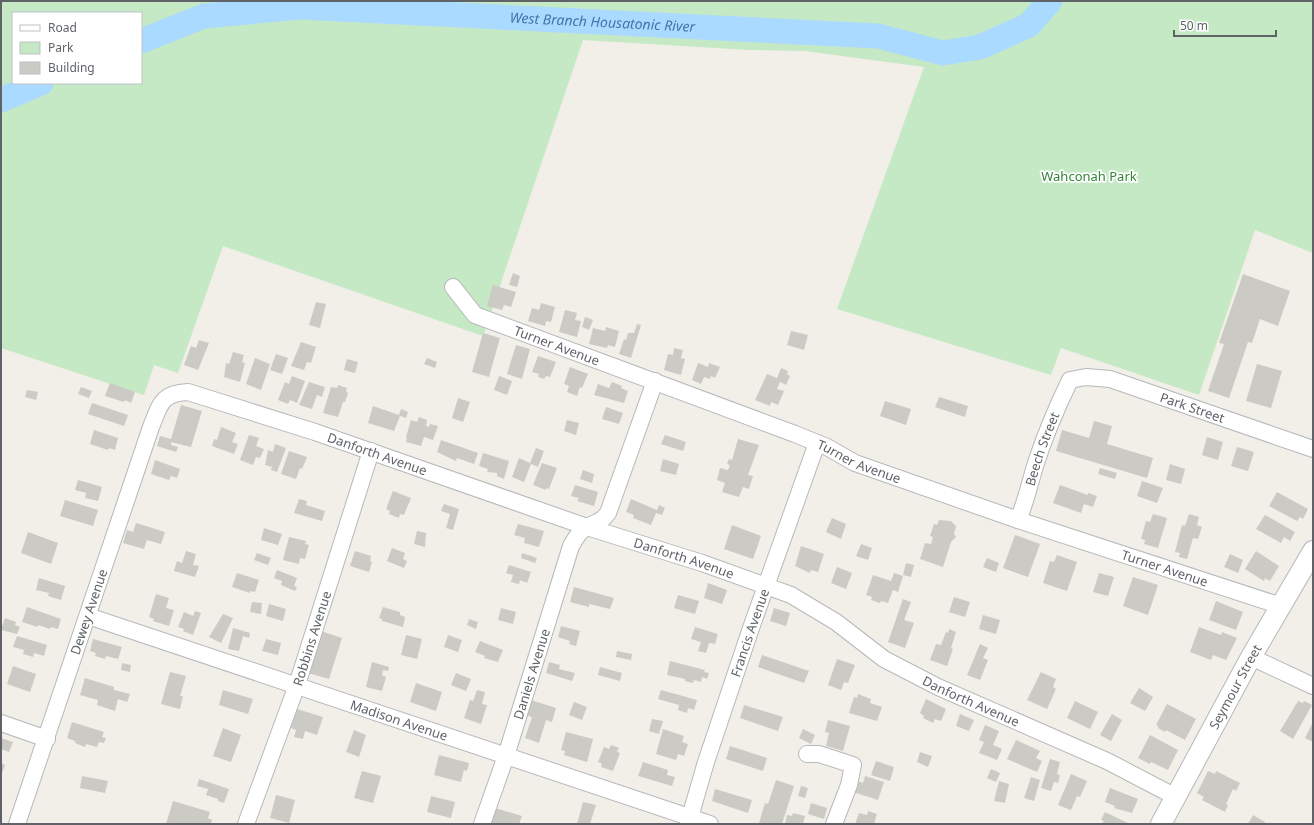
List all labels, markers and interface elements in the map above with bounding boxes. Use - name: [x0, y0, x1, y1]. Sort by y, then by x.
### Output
- water label: West Branch Housatonic River: [509, 8, 696, 36]
- legend: [12, 12, 142, 84]
- scale bar: [1174, 12, 1276, 38]
- text: 50 m: [1180, 17, 1208, 34]
- text: Road: [48, 19, 77, 36]
- text: Park: [48, 39, 74, 56]
- text: Building: [48, 59, 95, 76]
- park label: Wahconah Park: [1041, 167, 1137, 185]
- street label: Turner Avenue: [512, 321, 602, 370]
- street label: Park Street: [1158, 388, 1227, 427]
- street label: Beech Street: [1021, 409, 1063, 488]
- street label: Danforth Avenue: [325, 428, 429, 479]
- street label: Turner Avenue: [815, 435, 903, 487]
- street label: Danforth Avenue: [632, 533, 737, 583]
- street label: Turner Avenue: [1119, 546, 1210, 591]
- street label: Dewey Avenue: [66, 566, 111, 657]
- street label: Francis Avenue: [726, 586, 773, 679]
- street label: Robbins Avenue: [288, 589, 335, 688]
- street label: Daniels Avenue: [509, 626, 554, 722]
- street label: Seymour Street: [1205, 641, 1266, 732]
- street label: Danforth Avenue: [919, 671, 1022, 731]
- street label: Madison Avenue: [348, 695, 450, 745]

